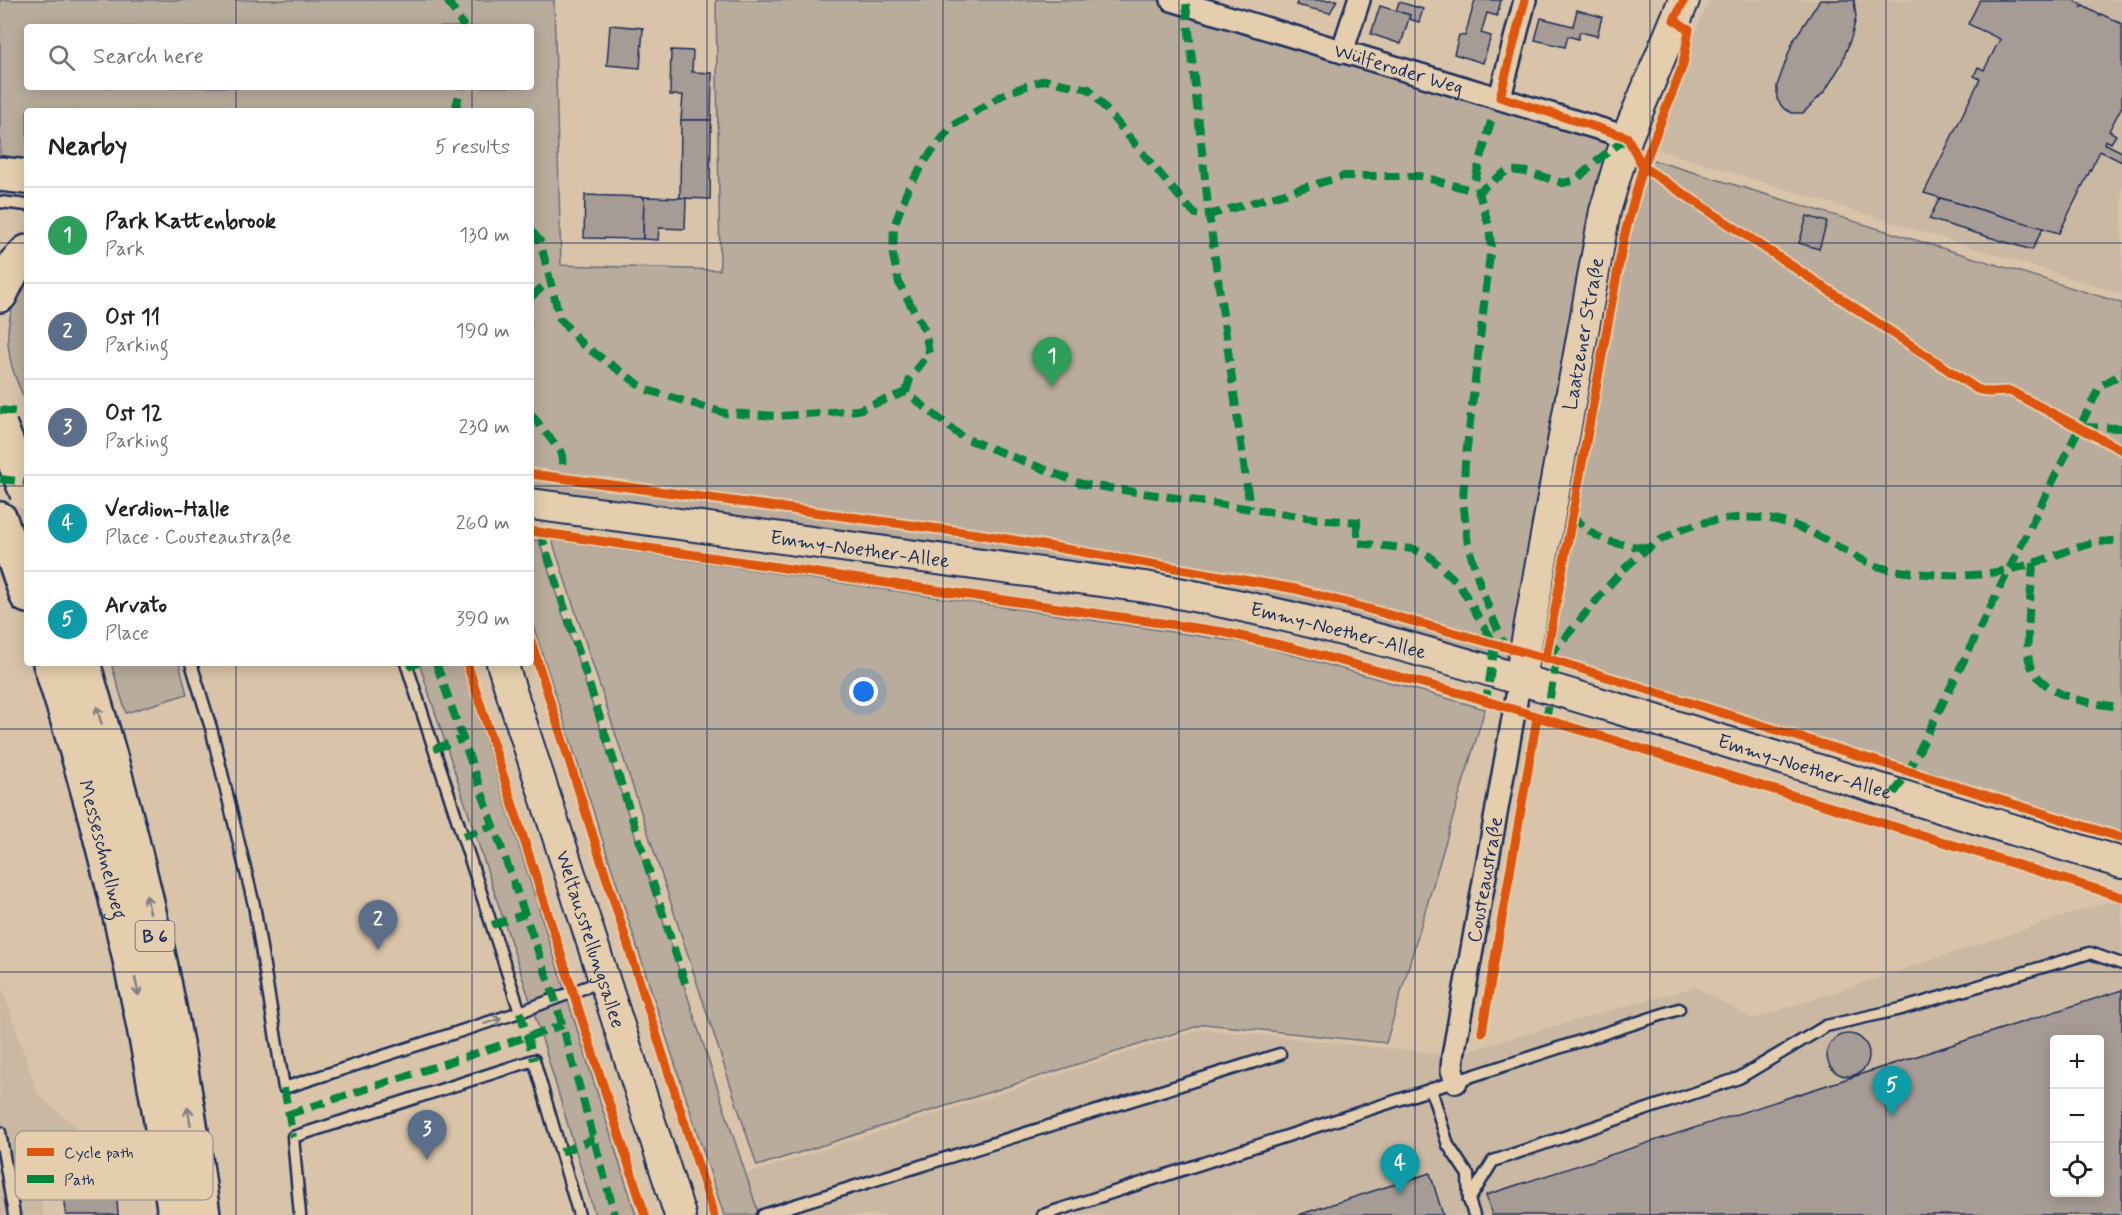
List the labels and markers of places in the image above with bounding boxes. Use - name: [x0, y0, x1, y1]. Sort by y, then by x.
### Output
- pin: 1: [1032, 338, 1072, 387]
- pin: 2: [358, 900, 398, 950]
- pin: 5: [1872, 1066, 1912, 1116]
- pin: 3: [408, 1110, 446, 1160]
- pin: 4: [1380, 1144, 1420, 1194]

